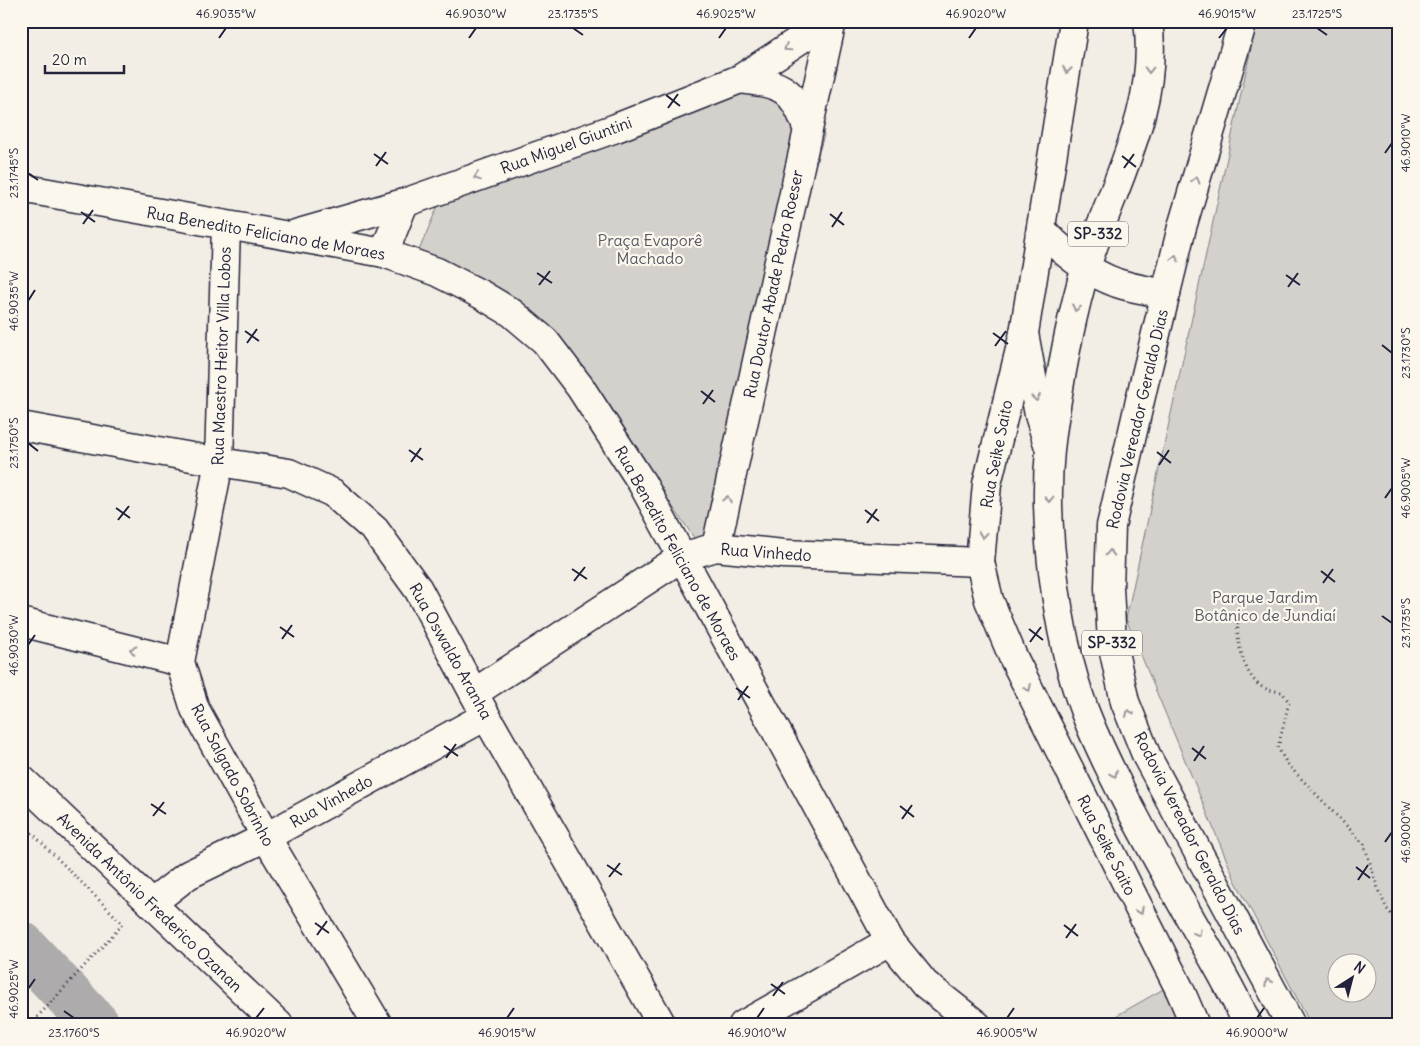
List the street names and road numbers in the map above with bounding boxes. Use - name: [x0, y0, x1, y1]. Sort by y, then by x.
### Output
- street label: Rua Miguel Giuntini: [498, 112, 634, 178]
- street label: Rua Doutor Abade Pedro Roeser: [739, 168, 807, 400]
- street label: Rua Benedito Feliciano de Moraes: [145, 202, 387, 264]
- road number: SP-332: [1068, 222, 1128, 246]
- street label: Rua Maestro Heitor Villa Lobos: [207, 246, 235, 466]
- street label: Rodovia Vereador Geraldo Dias: [1102, 307, 1172, 531]
- street label: Rua Seike Saito: [976, 398, 1016, 510]
- street label: Rua Benedito Feliciano de Moraes: [611, 442, 745, 664]
- street label: Rua Vinhedo: [720, 539, 812, 565]
- street label: Rua Oswaldo Aranha: [405, 579, 497, 723]
- road number: SP-332: [1082, 630, 1142, 656]
- street label: Rua Salgado Sobrinho: [187, 700, 279, 850]
- street label: Rodovia Vereador Geraldo Dias: [1130, 728, 1250, 938]
- street label: Rua Vinhedo: [286, 770, 376, 832]
- street label: Rua Seike Saito: [1073, 792, 1141, 898]
- street label: Avenida Antônio Frederico Ozanan: [53, 808, 247, 996]

